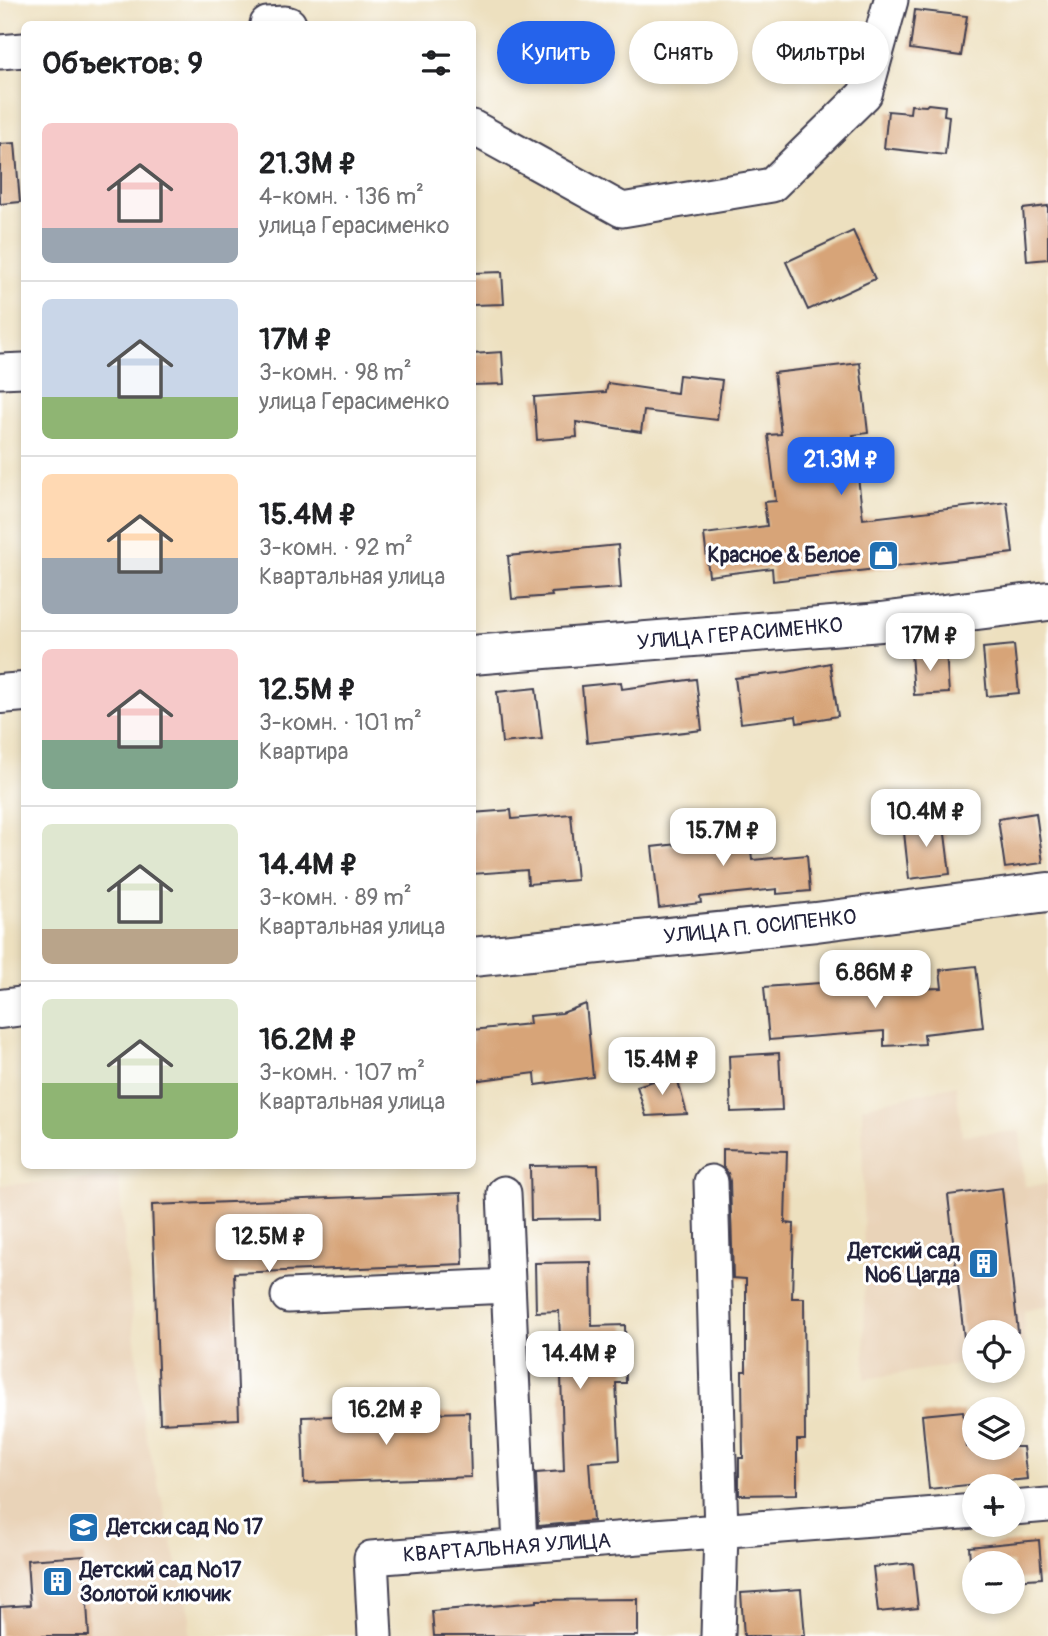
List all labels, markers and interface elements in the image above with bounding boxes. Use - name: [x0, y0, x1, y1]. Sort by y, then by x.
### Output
- chip: Купить: [497, 21, 615, 84]
- chip: Снять: [629, 21, 738, 84]
- chip: Фильтры: [752, 21, 889, 84]
- icon: filters: [417, 44, 455, 82]
- text: Объектов: 9: [42, 45, 203, 82]
- text: 21.3M ₽: [259, 145, 357, 182]
- icon: home: [98, 151, 182, 235]
- text: 4-комн. · 136 m²: [259, 182, 424, 211]
- text: улица Герасименко: [259, 211, 449, 240]
- text: 17M ₽: [259, 321, 333, 358]
- icon: home: [98, 327, 182, 411]
- text: 3-комн. · 98 m²: [259, 358, 412, 387]
- text: улица Герасименко: [259, 387, 449, 416]
- pin: 21.3M ₽: [776, 438, 906, 497]
- text: 21.3M ₽: [803, 445, 879, 474]
- text: 15.4M ₽: [259, 496, 357, 533]
- icon: home: [98, 502, 182, 586]
- text: 3-комн. · 92 m²: [259, 533, 413, 562]
- shop icon: Красное & Белое: [866, 538, 900, 572]
- place label: Красное & Белое: [708, 542, 861, 569]
- text: Квартальная улица: [259, 562, 445, 591]
- street label: УЛИЦА ГЕРАСИМЕНКО: [636, 612, 844, 656]
- pin: 17M ₽: [881, 614, 979, 673]
- text: 17M ₽: [902, 621, 958, 650]
- text: 12.5M ₽: [259, 671, 356, 708]
- icon: home: [98, 677, 182, 761]
- text: 3-комн. · 101 m²: [259, 708, 422, 737]
- text: Квартира: [259, 737, 348, 766]
- pin: 10.4M ₽: [861, 790, 991, 849]
- text: 10.4M ₽: [887, 797, 965, 826]
- pin: 15.7M ₽: [658, 808, 788, 868]
- text: 15.7M ₽: [686, 816, 760, 845]
- text: 14.4M ₽: [259, 846, 358, 883]
- icon: home: [98, 852, 182, 936]
- text: 3-комн. · 89 m²: [259, 883, 412, 912]
- street label: УЛИЦА П. ОСИПЕНКО: [662, 903, 858, 951]
- text: Квартальная улица: [259, 912, 445, 941]
- pin: 6.86M ₽: [810, 950, 940, 1010]
- text: 6.86M ₽: [836, 958, 914, 987]
- text: 16.2M ₽: [259, 1021, 358, 1058]
- icon: home: [98, 1027, 182, 1111]
- pin: 15.4M ₽: [597, 1038, 727, 1097]
- text: 15.4M ₽: [624, 1045, 700, 1074]
- text: 3-комн. · 107 m²: [259, 1058, 425, 1087]
- text: Квартальная улица: [259, 1087, 445, 1116]
- pin: 12.5M ₽: [204, 1214, 334, 1274]
- text: 12.5M ₽: [232, 1222, 306, 1251]
- place label: Детский сад №6 Цагда: [846, 1238, 960, 1289]
- building icon: Детский сад №6 Цагда: [966, 1246, 1000, 1280]
- map controls: [962, 1320, 1025, 1614]
- button: locate: [962, 1320, 1025, 1383]
- pin: 14.4M ₽: [515, 1332, 645, 1391]
- text: 14.4M ₽: [542, 1339, 618, 1368]
- pin: 16.2M ₽: [321, 1388, 451, 1447]
- text: 16.2M ₽: [348, 1395, 424, 1424]
- button: layers: [962, 1397, 1025, 1460]
- button: +: [962, 1474, 1025, 1537]
- school or university icon: Детски сад № 17: [67, 1510, 101, 1544]
- place label: Детски сад № 17: [105, 1514, 264, 1541]
- street label: КВАРТАЛЬНАЯ УЛИЦА: [402, 1527, 612, 1569]
- button: −: [962, 1551, 1025, 1614]
- place label: Детский сад №17 Золотой ключик: [78, 1557, 242, 1608]
- building icon: Детский сад №17 Золотой ключик: [40, 1565, 74, 1599]

